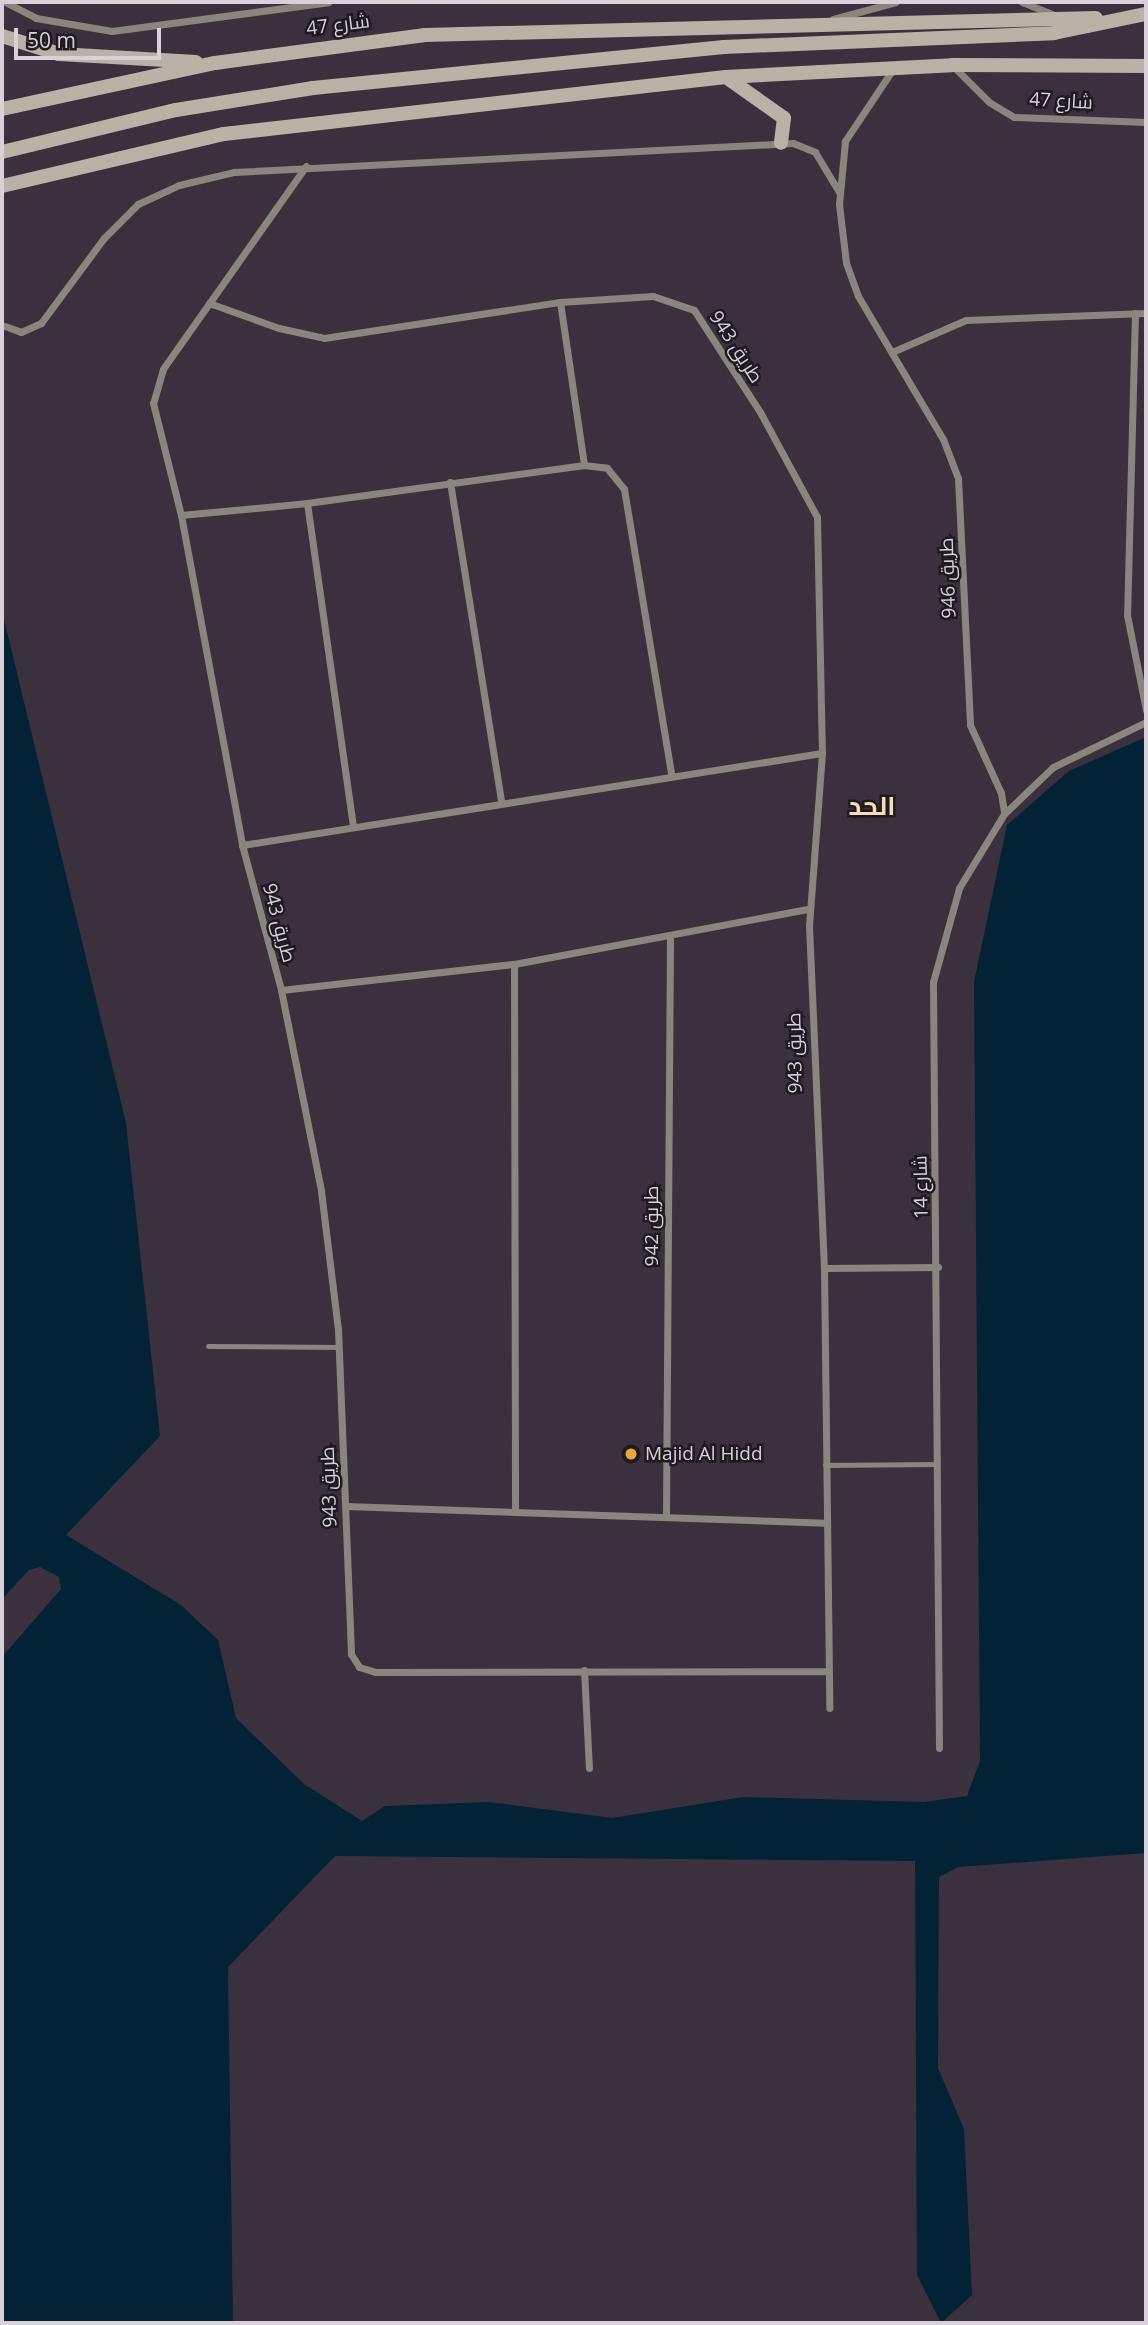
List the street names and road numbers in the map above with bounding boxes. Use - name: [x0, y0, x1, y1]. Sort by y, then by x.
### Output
- street label: شارع 47: [305, 10, 371, 40]
- street label: شارع 47: [1029, 88, 1093, 114]
- street label: طريق 943: [704, 307, 768, 387]
- street label: طريق 946: [935, 537, 961, 619]
- street label: طريق 943: [258, 881, 300, 965]
- street label: طريق 943: [783, 1012, 807, 1094]
- street label: شارع 14: [909, 1155, 933, 1219]
- street label: طريق 942: [641, 1186, 663, 1266]
- street label: طريق 943: [316, 1446, 342, 1528]

